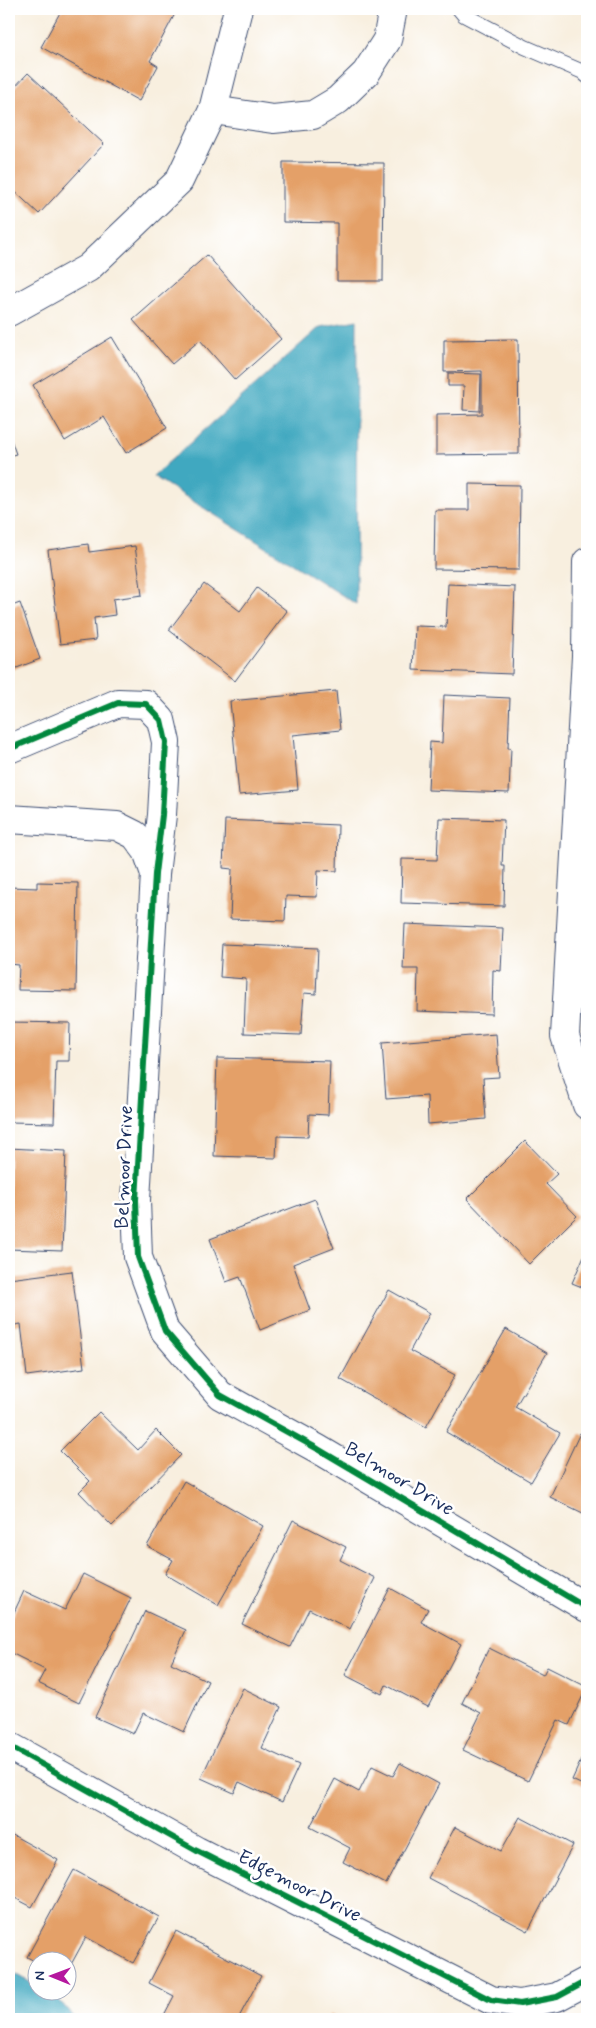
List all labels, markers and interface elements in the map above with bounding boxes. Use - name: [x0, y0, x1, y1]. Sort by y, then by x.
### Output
- street label: Belmoor Drive: [109, 1105, 140, 1229]
- street label: Belmoor Drive: [339, 1436, 459, 1523]
- street label: Edgemoor Drive: [232, 1844, 366, 1931]
- north arrow: [28, 1950, 78, 2000]
- text: N: [31, 1971, 49, 1981]

